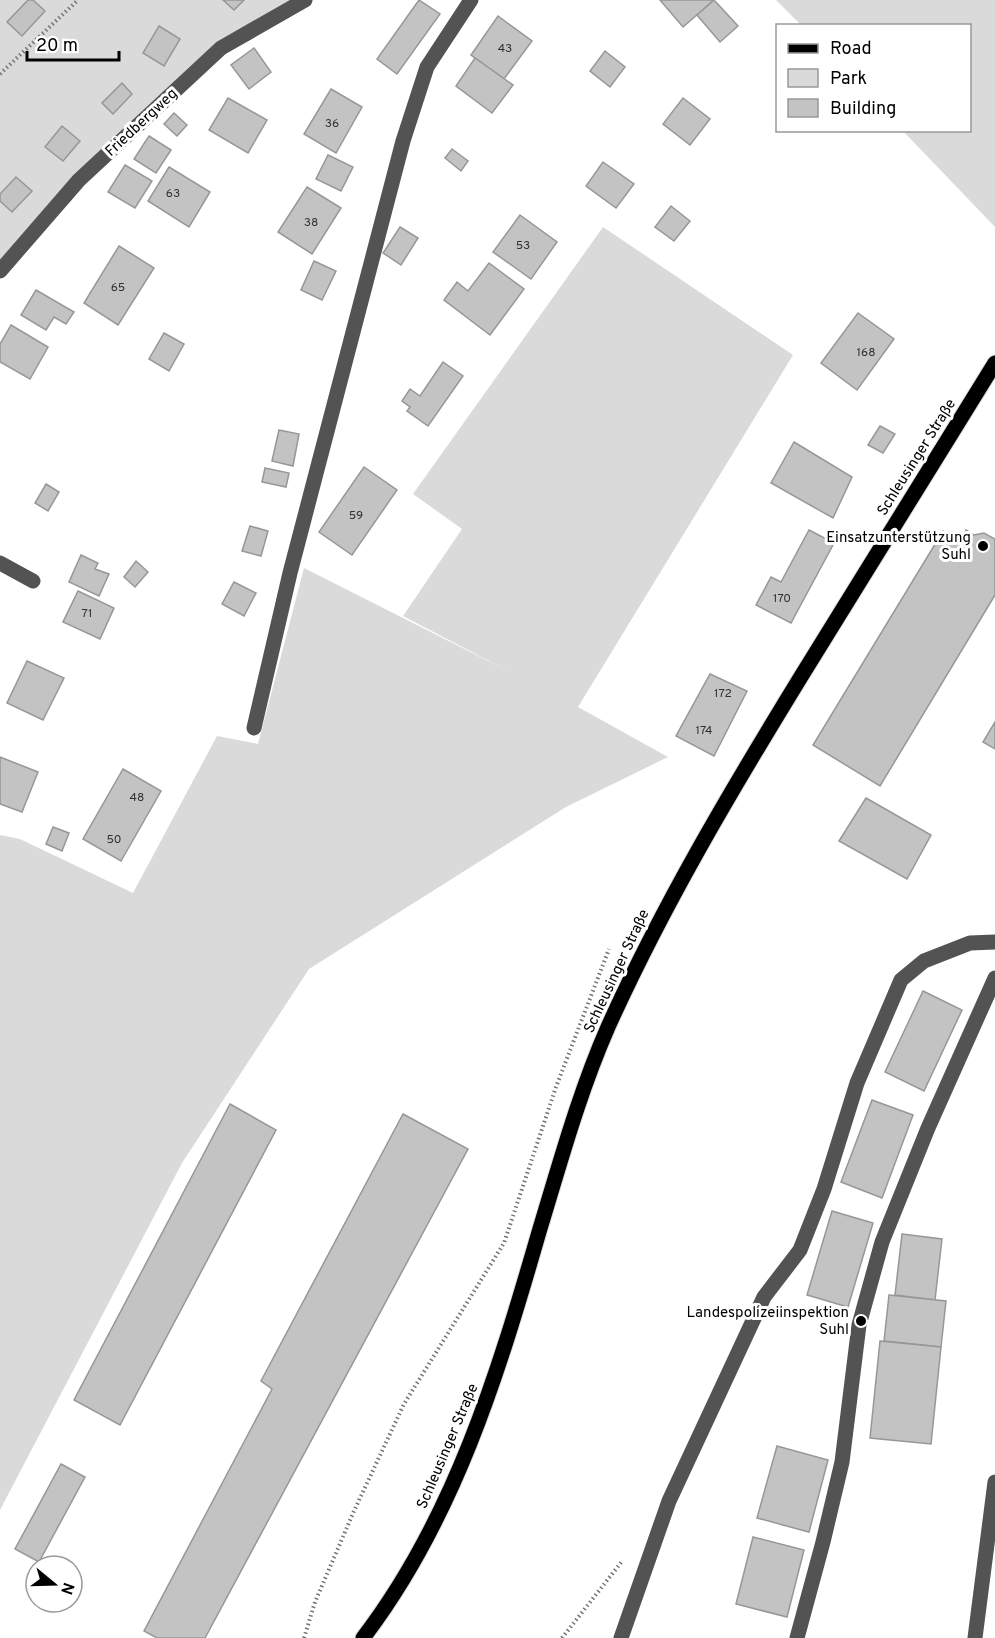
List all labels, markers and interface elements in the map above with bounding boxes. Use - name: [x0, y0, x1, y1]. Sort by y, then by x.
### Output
- scale bar: [27, 24, 118, 62]
- legend: [776, 24, 971, 132]
- text: 20 m: [36, 35, 78, 58]
- text: Road: [830, 38, 872, 61]
- house number: 43: [498, 41, 512, 57]
- text: Park: [830, 68, 867, 91]
- street label: Friedbergweg: [102, 85, 182, 161]
- text: Building: [830, 98, 896, 121]
- house number: 36: [325, 116, 339, 132]
- house number: 63: [166, 186, 180, 202]
- house number: 38: [304, 215, 318, 231]
- house number: 53: [516, 238, 530, 254]
- house number: 65: [111, 280, 125, 296]
- house number: 168: [857, 345, 875, 361]
- street label: Schleusinger Straße: [874, 396, 961, 520]
- house number: 59: [349, 508, 363, 524]
- place label: Einsatzunterstützung Suhl: [826, 529, 971, 565]
- marker: Einsatzunterstützung Suhl: [976, 539, 990, 553]
- house number: 170: [773, 591, 791, 607]
- house number: 71: [82, 606, 92, 622]
- house number: 172: [714, 686, 732, 702]
- house number: 174: [696, 723, 712, 739]
- house number: 48: [130, 790, 144, 806]
- house number: 50: [106, 832, 122, 848]
- street label: Schleusinger Straße: [580, 907, 654, 1036]
- place label: Landespolizeiinspektion Suhl: [687, 1304, 849, 1340]
- marker: Landespolizeiinspektion Suhl: [854, 1314, 868, 1328]
- street label: Schleusinger Straße: [413, 1381, 483, 1512]
- north arrow: [24, 1554, 84, 1614]
- text: N: [55, 1580, 78, 1597]

